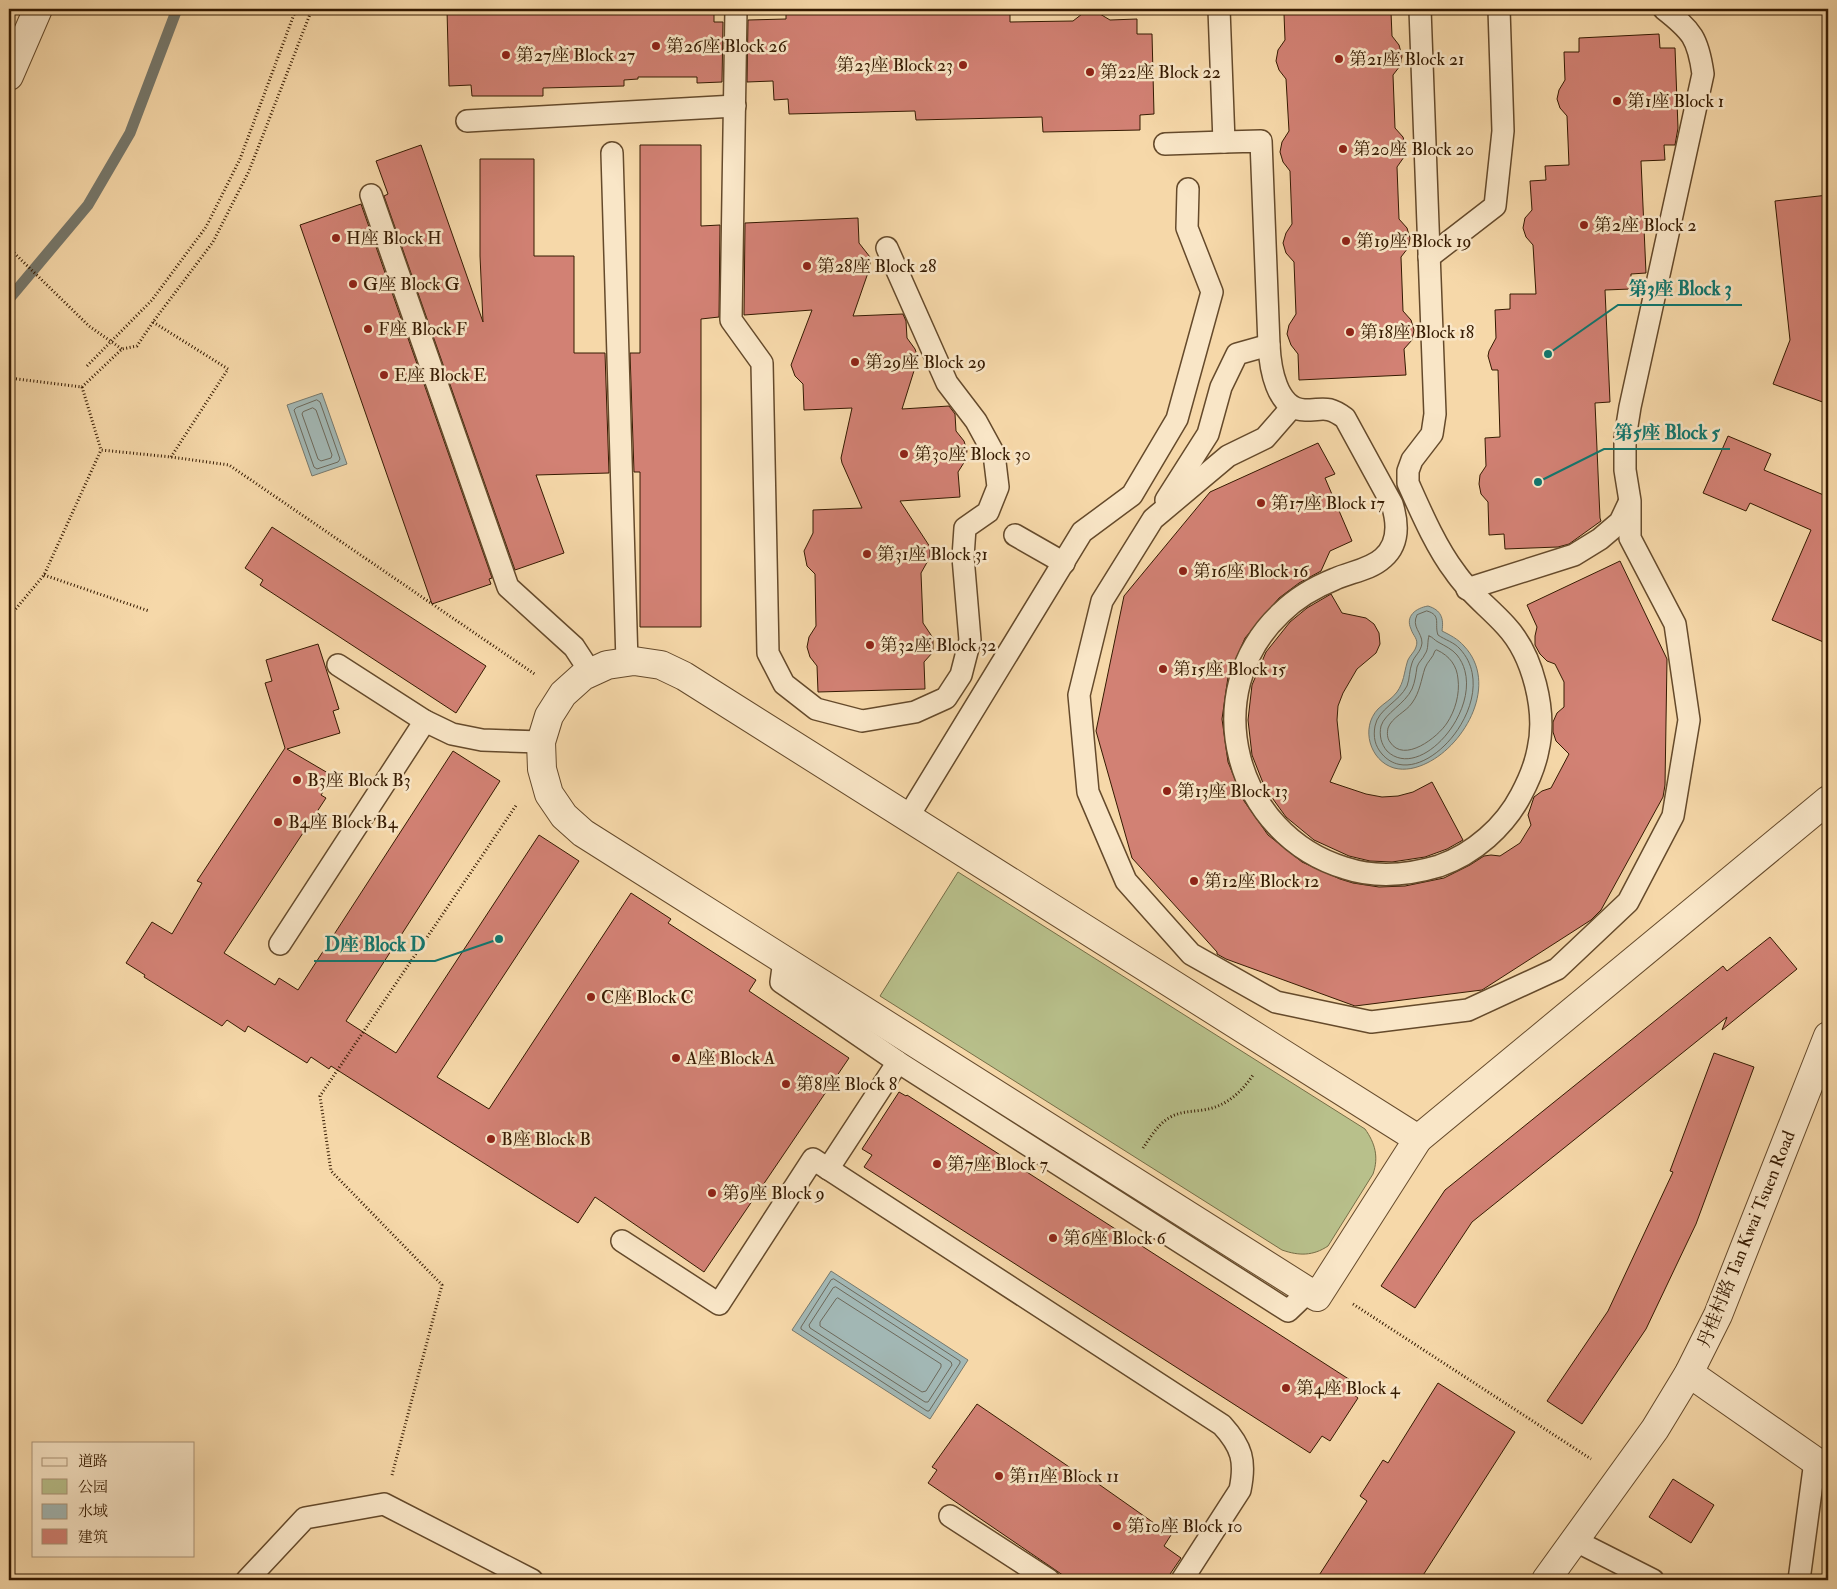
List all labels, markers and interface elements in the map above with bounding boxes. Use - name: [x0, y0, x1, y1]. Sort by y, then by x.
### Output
- place label: 第26座 Block 26: [666, 35, 788, 58]
- marker: 第26座 Block 26: [650, 40, 662, 52]
- place label: 第27座 Block 27: [516, 44, 635, 67]
- place label: 第21座 Block 21: [1349, 48, 1464, 71]
- marker: 第27座 Block 27: [500, 49, 512, 61]
- marker: 第21座 Block 21: [1333, 53, 1345, 65]
- place label: 第23座 Block 23: [837, 54, 953, 77]
- marker: 第23座 Block 23: [957, 59, 969, 71]
- place label: 第22座 Block 22: [1100, 61, 1221, 84]
- marker: 第22座 Block 22: [1084, 66, 1096, 78]
- place label: 第1座 Block 1: [1627, 90, 1724, 113]
- marker: 第1座 Block 1: [1611, 95, 1623, 107]
- place label: 第20座 Block 20: [1353, 138, 1474, 161]
- marker: 第20座 Block 20: [1337, 143, 1349, 155]
- place label: 第2座 Block 2: [1594, 214, 1697, 237]
- marker: 第2座 Block 2: [1578, 219, 1590, 231]
- place label: H座 Block H: [346, 227, 442, 250]
- place label: 第19座 Block 19: [1356, 230, 1472, 253]
- marker: H座 Block H: [330, 232, 342, 244]
- marker: 第19座 Block 19: [1340, 235, 1352, 247]
- place label: 第28座 Block 28: [817, 255, 937, 278]
- marker: 第28座 Block 28: [801, 260, 813, 272]
- callout: 第3座 Block 3: [1618, 271, 1742, 305]
- place label: G座 Block G: [363, 273, 460, 296]
- text: 第3座 Block 3: [1628, 277, 1732, 301]
- marker: G座 Block G: [347, 278, 359, 290]
- place label: F座 Block F: [378, 318, 467, 341]
- place label: 第18座 Block 18: [1360, 321, 1474, 344]
- marker: F座 Block F: [362, 323, 374, 335]
- marker: 第18座 Block 18: [1344, 326, 1356, 338]
- place label: 第29座 Block 29: [865, 351, 986, 374]
- marker: 第29座 Block 29: [849, 356, 861, 368]
- place label: E座 Block E: [394, 364, 486, 387]
- marker: E座 Block E: [378, 369, 390, 381]
- callout: 第5座 Block 5: [1604, 415, 1730, 449]
- text: 第5座 Block 5: [1614, 421, 1721, 445]
- place label: 第30座 Block 30: [914, 443, 1031, 466]
- marker: 第30座 Block 30: [898, 448, 910, 460]
- place label: 第17座 Block 17: [1271, 492, 1385, 515]
- marker: 第17座 Block 17: [1255, 497, 1267, 509]
- place label: 第31座 Block 31: [877, 543, 988, 566]
- marker: 第31座 Block 31: [861, 548, 873, 560]
- place label: 第16座 Block 16: [1193, 560, 1309, 583]
- marker: 第16座 Block 16: [1177, 565, 1189, 577]
- place label: 第32座 Block 32: [880, 634, 996, 657]
- marker: 第32座 Block 32: [864, 639, 876, 651]
- place label: 第15座 Block 15: [1173, 658, 1286, 681]
- marker: 第15座 Block 15: [1157, 663, 1169, 675]
- place label: B3座 Block B3: [307, 769, 411, 792]
- marker: B3座 Block B3: [291, 774, 303, 786]
- place label: 第13座 Block 13: [1177, 780, 1288, 803]
- marker: 第13座 Block 13: [1161, 785, 1173, 797]
- place label: B4座 Block B4: [288, 811, 399, 834]
- marker: B4座 Block B4: [272, 816, 284, 828]
- place label: 第12座 Block 12: [1204, 870, 1319, 893]
- marker: 第12座 Block 12: [1188, 875, 1200, 887]
- callout: D座 Block D: [314, 927, 435, 961]
- text: D座 Block D: [324, 933, 426, 957]
- place label: C座 Block C: [601, 986, 694, 1009]
- marker: C座 Block C: [585, 991, 597, 1003]
- place label: A座 Block A: [685, 1047, 776, 1070]
- marker: A座 Block A: [670, 1052, 682, 1064]
- place label: 第8座 Block 8: [796, 1073, 897, 1096]
- marker: 第8座 Block 8: [780, 1078, 792, 1090]
- street label: 丹桂村路 Tan Kwai Tsuen Road: [1692, 1127, 1801, 1351]
- place label: B座 Block B: [501, 1128, 591, 1151]
- marker: B座 Block B: [485, 1133, 497, 1145]
- place label: 第7座 Block 7: [947, 1153, 1048, 1176]
- marker: 第7座 Block 7: [931, 1158, 943, 1170]
- place label: 第9座 Block 9: [722, 1182, 825, 1205]
- marker: 第9座 Block 9: [706, 1187, 718, 1199]
- place label: 第6座 Block 6: [1063, 1227, 1166, 1250]
- marker: 第6座 Block 6: [1047, 1232, 1059, 1244]
- place label: 第4座 Block 4: [1296, 1377, 1401, 1400]
- marker: 第4座 Block 4: [1280, 1382, 1292, 1394]
- legend: [32, 1442, 195, 1556]
- text: 道路: [78, 1452, 108, 1471]
- place label: 第11座 Block 11: [1009, 1465, 1119, 1488]
- marker: 第11座 Block 11: [993, 1470, 1005, 1482]
- text: 公园: [78, 1478, 108, 1497]
- text: 水域: [78, 1502, 108, 1521]
- place label: 第10座 Block 10: [1127, 1515, 1242, 1538]
- marker: 第10座 Block 10: [1111, 1520, 1123, 1532]
- text: 建筑: [78, 1528, 108, 1547]

